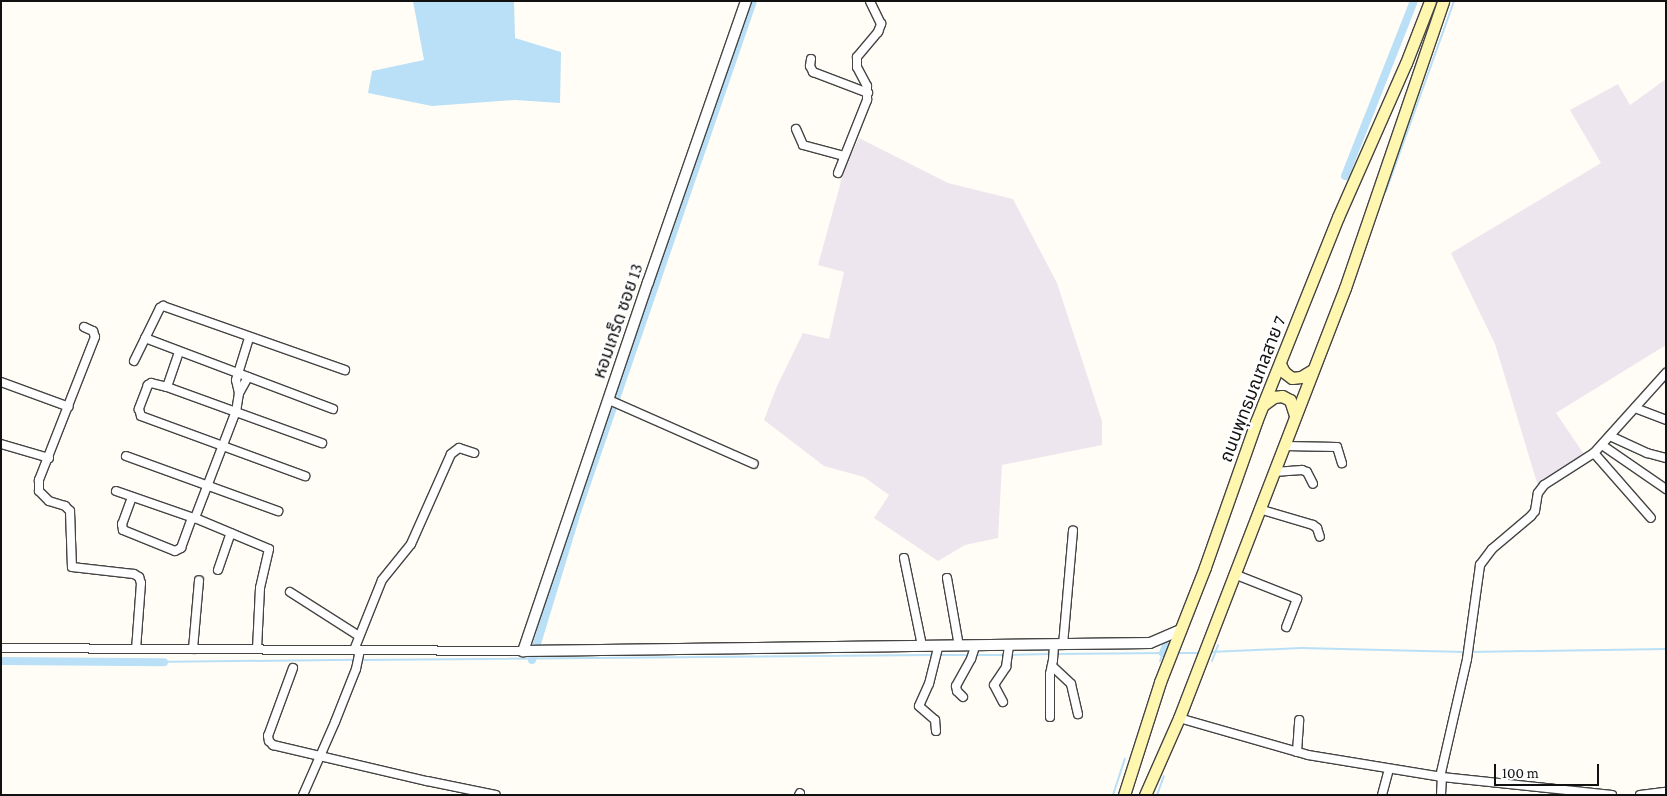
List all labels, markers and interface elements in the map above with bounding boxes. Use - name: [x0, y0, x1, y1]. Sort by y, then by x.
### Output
- street label: หอมเกร็ด ซอย 13: [588, 261, 648, 381]
- street label: ถนนพุทธมณฑลสาย 7: [1215, 313, 1291, 465]
- scale bar: [1497, 754, 1602, 786]
- text: 100 m: [1502, 765, 1539, 781]

